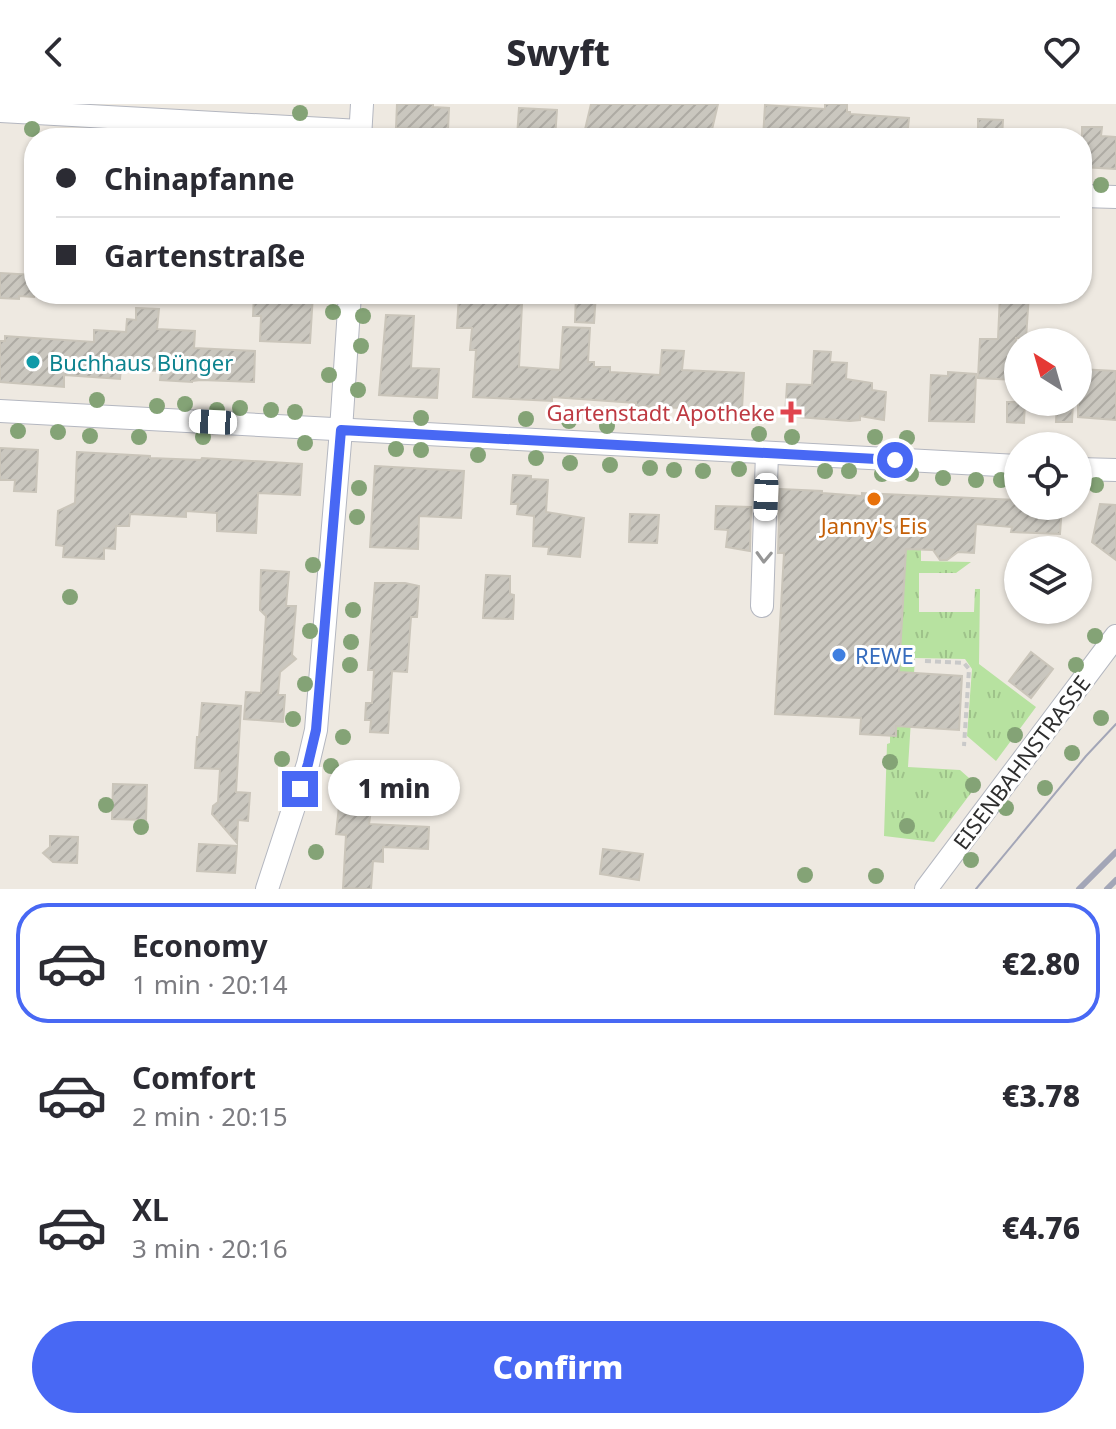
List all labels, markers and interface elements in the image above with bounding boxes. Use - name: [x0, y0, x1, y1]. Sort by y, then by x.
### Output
- text: Swyft: [506, 28, 610, 77]
- icon: back: [32, 30, 76, 74]
- icon: heart: [1040, 30, 1084, 74]
- text: Chinapfanne: [104, 158, 295, 199]
- text: Gartenstraße: [104, 235, 305, 276]
- north arrow: [1004, 328, 1092, 416]
- map controls: [1004, 328, 1092, 624]
- place label: Buchhaus Bünger: [49, 347, 233, 377]
- marker: Buchhaus Bünger: [24, 353, 42, 371]
- place label: Gartenstadt Apotheke: [547, 397, 775, 427]
- marker: Gartenstadt Apotheke: [782, 403, 800, 421]
- car: [188, 409, 238, 435]
- button: locate: [1004, 432, 1092, 520]
- route start: [877, 442, 913, 478]
- car: [753, 473, 779, 521]
- marker: Janny's Eis: [865, 490, 883, 508]
- place label: Janny's Eis: [819, 510, 927, 540]
- button: layers: [1004, 536, 1092, 624]
- one-way arrow: [755, 551, 772, 564]
- place label: REWE: [855, 640, 914, 670]
- marker: REWE: [830, 646, 848, 664]
- street label: EISENBAHNSTRASSE: [946, 669, 1096, 855]
- callout: 1 min: [328, 761, 460, 817]
- text: 1 min: [358, 770, 430, 806]
- route end: [282, 771, 318, 807]
- text: Economy: [132, 925, 268, 966]
- icon: car: [36, 927, 108, 999]
- text: €2.80: [1002, 943, 1080, 984]
- text: 1 min · 20:14: [132, 966, 288, 1002]
- text: Comfort: [132, 1057, 256, 1098]
- icon: car: [36, 1059, 108, 1131]
- text: €3.78: [1002, 1075, 1080, 1116]
- text: 2 min · 20:15: [132, 1098, 288, 1134]
- text: XL: [132, 1189, 169, 1230]
- icon: car: [36, 1191, 108, 1263]
- text: €4.76: [1002, 1207, 1080, 1248]
- text: 3 min · 20:16: [132, 1230, 288, 1266]
- button: Confirm: [32, 1321, 1084, 1413]

